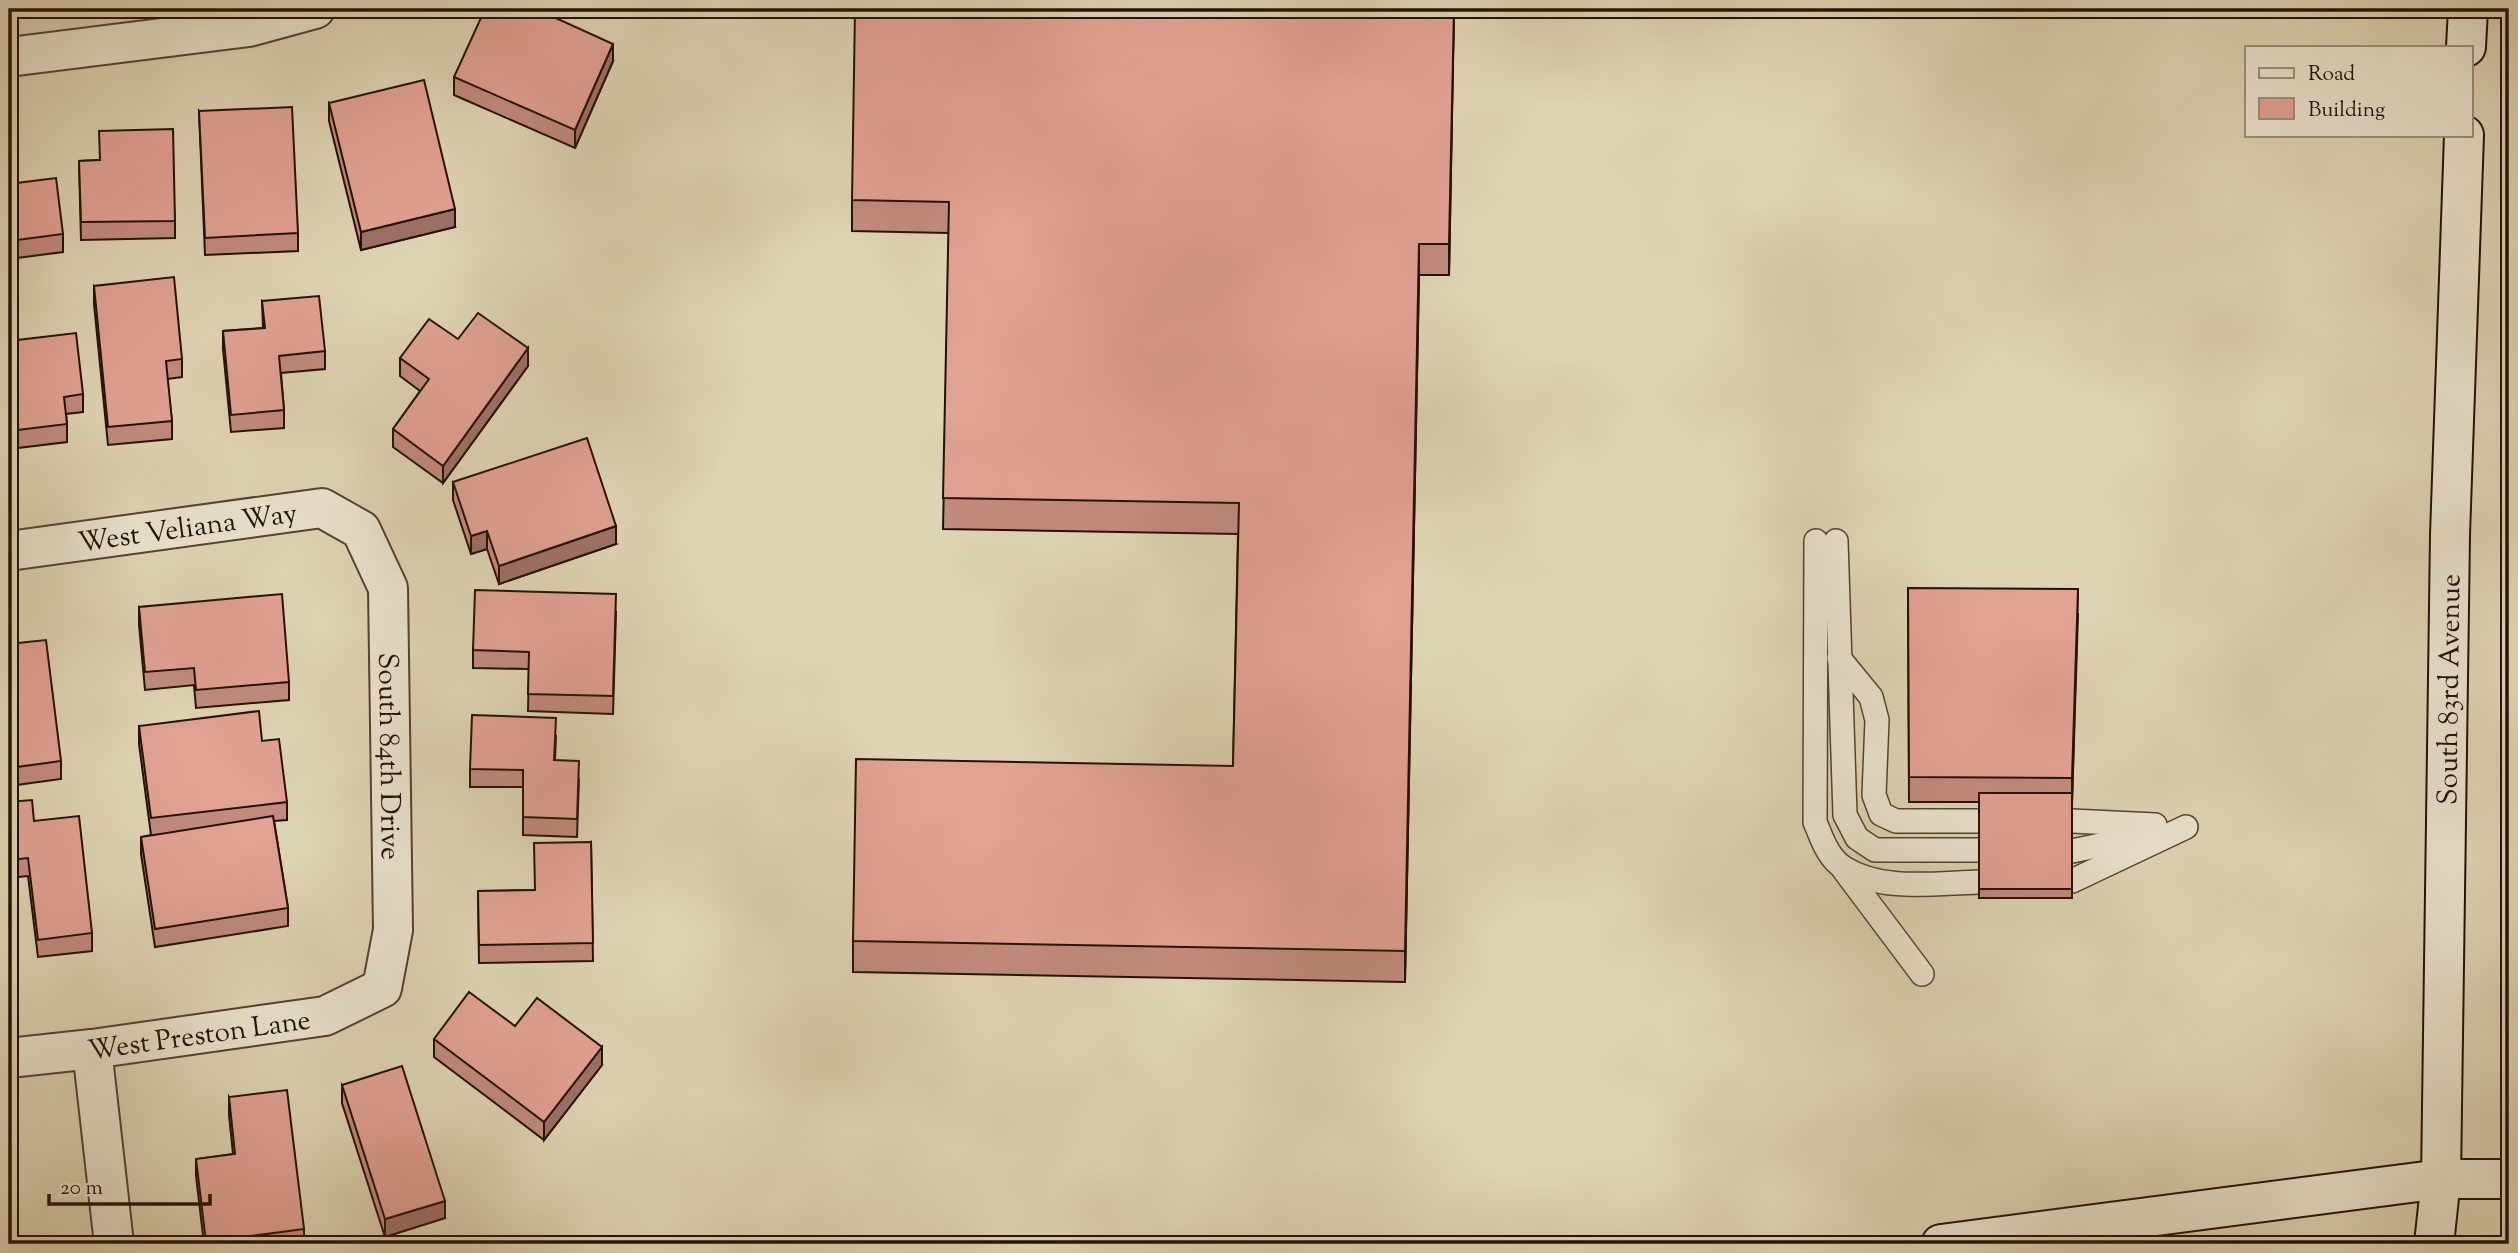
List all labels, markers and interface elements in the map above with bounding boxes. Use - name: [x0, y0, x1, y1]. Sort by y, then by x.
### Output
- legend: [2245, 46, 2472, 136]
- text: Road: [2308, 60, 2355, 90]
- text: Building: [2308, 96, 2385, 126]
- street label: West Veliana Way: [76, 495, 300, 564]
- street label: South 83rd Avenue: [2429, 574, 2472, 805]
- street label: South 84th Drive: [366, 652, 409, 860]
- street label: West Preston Lane: [86, 1002, 313, 1072]
- scale bar: [49, 1162, 210, 1206]
- text: 20 m: [60, 1174, 103, 1204]

